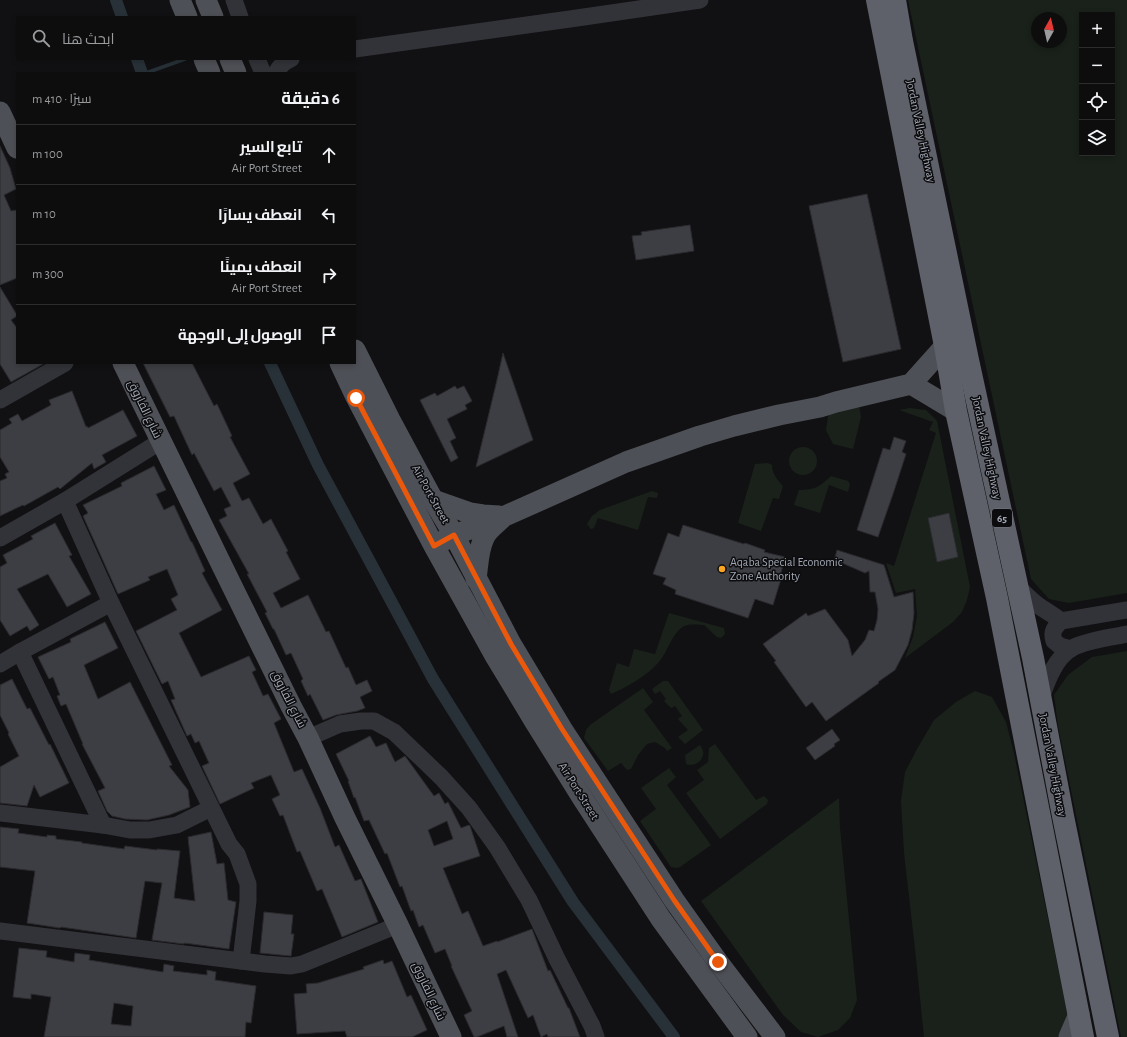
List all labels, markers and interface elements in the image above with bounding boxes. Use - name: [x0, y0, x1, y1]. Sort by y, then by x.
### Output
- north arrow: [1031, 12, 1067, 48]
- map controls: [1079, 12, 1115, 156]
- button: +: [1079, 12, 1115, 48]
- search box: [16, 16, 356, 60]
- icon: search: [30, 27, 52, 49]
- text: ابحث هنا: [62, 32, 115, 47]
- button: −: [1079, 48, 1115, 84]
- street label: Jordan Valley Highway: [903, 79, 938, 184]
- button: locate: [1079, 84, 1115, 120]
- text: 6 دقيقة: [281, 90, 340, 107]
- text: سيرًا · 410 m: [32, 93, 91, 106]
- button: layers: [1079, 120, 1115, 156]
- text: تابع السير: [240, 140, 302, 155]
- icon: ahead: [318, 144, 340, 166]
- text: 100 m: [32, 148, 63, 161]
- text: Air Port Street: [231, 162, 302, 175]
- icon: left: [318, 204, 340, 226]
- text: 10 m: [32, 208, 56, 221]
- text: انعطف يسارًا: [218, 208, 302, 223]
- text: انعطف يمينًا: [220, 260, 302, 275]
- icon: right: [318, 264, 340, 286]
- text: 300 m: [32, 268, 64, 281]
- text: Air Port Street: [231, 282, 302, 295]
- icon: arrive: [318, 324, 340, 346]
- text: الوصول إلى الوجهة: [178, 328, 302, 343]
- street label: شارع الفاروق: [124, 378, 164, 441]
- route start: [347, 389, 365, 407]
- street label: Jordan Valley Highway: [969, 396, 1004, 501]
- street label: Air Port Street: [410, 463, 452, 526]
- road number: 65: [992, 509, 1012, 527]
- place label: Aqaba Special Economic Zone Authority: [730, 556, 843, 583]
- marker: Aqaba Special Economic Zone Authority: [717, 564, 727, 574]
- street label: شارع الفاروق: [268, 668, 309, 731]
- street label: Jordan Valley Highway: [1036, 713, 1069, 818]
- street label: Air Port Street: [557, 760, 601, 822]
- route end: [709, 953, 727, 971]
- street label: شارع الفاروق: [408, 960, 448, 1023]

